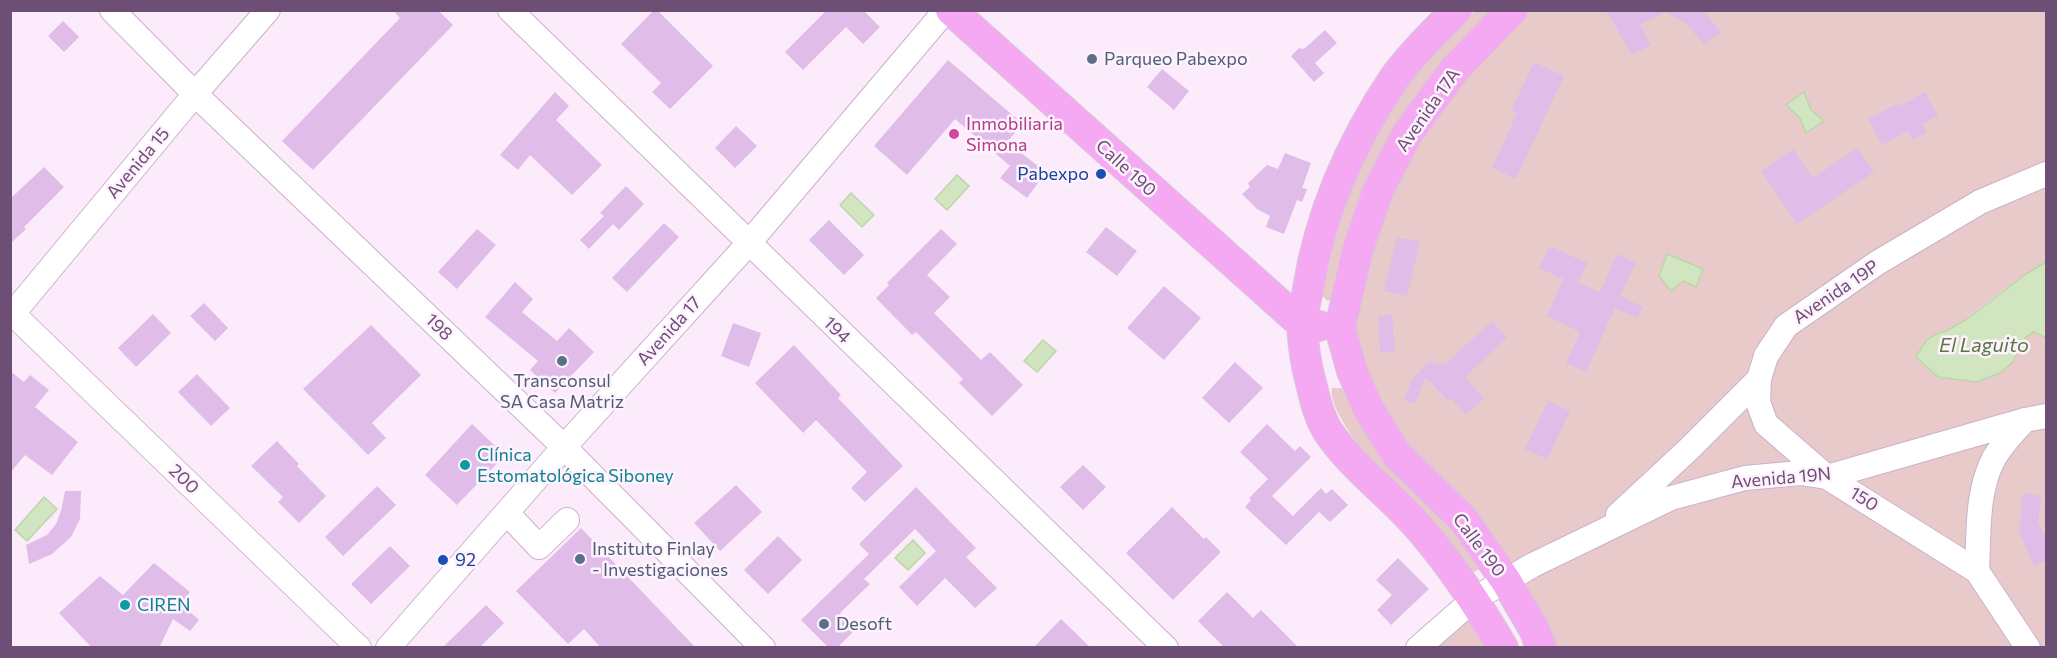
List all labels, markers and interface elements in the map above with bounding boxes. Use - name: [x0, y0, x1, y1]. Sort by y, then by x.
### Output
- place label: Parqueo Pabexpo: [1104, 48, 1248, 70]
- marker: Parqueo Pabexpo: [1085, 52, 1099, 66]
- street label: Avenida 17A: [1391, 64, 1465, 156]
- place label: Inmobiliaria Simona: [966, 113, 1063, 156]
- street label: Avenida 15: [102, 123, 174, 203]
- marker: Inmobiliaria Simona: [947, 127, 961, 141]
- street label: Calle 190: [1091, 135, 1161, 201]
- place label: Pabexpo: [1017, 163, 1089, 185]
- marker: Pabexpo: [1094, 167, 1108, 181]
- street label: Avenida 19P: [1789, 256, 1883, 328]
- street label: Avenida 17: [632, 292, 706, 370]
- street label: 198: [421, 309, 457, 345]
- street label: 194: [819, 312, 855, 348]
- water label: El Laguito: [1939, 333, 2029, 357]
- marker: Transconsul SA Casa Matriz: [555, 354, 569, 368]
- place label: Transconsul SA Casa Matriz: [500, 370, 624, 412]
- place label: Clínica Estomatológica Siboney: [477, 444, 674, 486]
- marker: Clínica Estomatológica Siboney: [458, 458, 472, 472]
- street label: 200: [164, 460, 204, 498]
- street label: Avenida 19N: [1730, 463, 1832, 493]
- street label: 150: [1846, 482, 1882, 516]
- street label: Calle 190: [1448, 509, 1510, 581]
- place label: Instituto Finlay - Investigaciones: [592, 538, 728, 580]
- place label: 92: [455, 549, 476, 571]
- marker: Instituto Finlay - Investigaciones: [573, 552, 587, 566]
- marker: 92: [436, 553, 450, 567]
- place label: CIREN: [137, 594, 191, 616]
- marker: CIREN: [118, 598, 132, 612]
- place label: Desoft: [836, 613, 892, 635]
- marker: Desoft: [817, 617, 831, 631]

